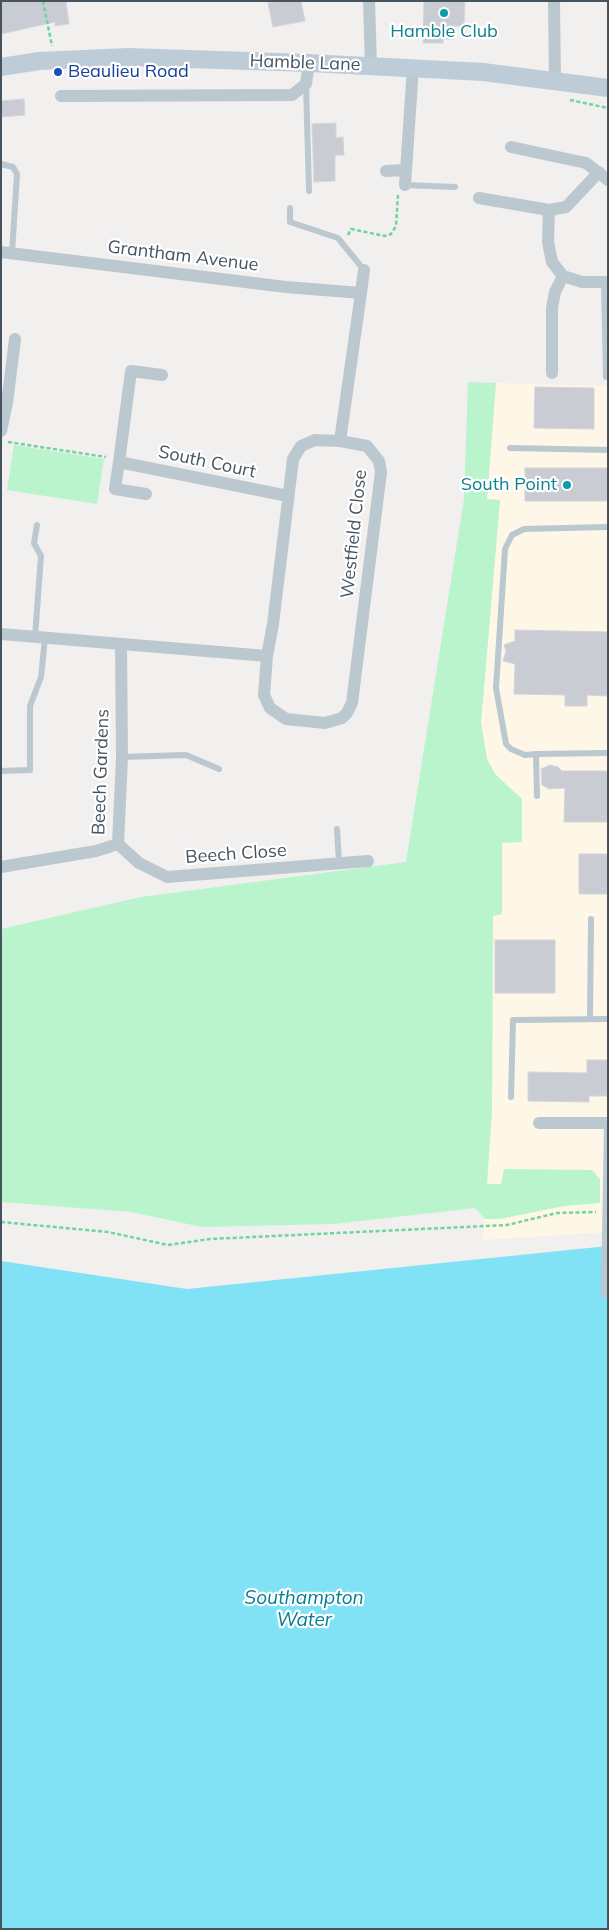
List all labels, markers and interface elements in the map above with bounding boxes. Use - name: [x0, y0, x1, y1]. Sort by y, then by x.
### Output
- marker: Hamble Club: [438, 7, 450, 19]
- place label: Hamble Club: [390, 21, 498, 43]
- street label: Hamble Lane: [249, 50, 361, 76]
- place label: Beaulieu Road: [68, 61, 189, 83]
- marker: Beaulieu Road: [52, 66, 64, 78]
- street label: Grantham Avenue: [106, 236, 260, 276]
- street label: South Court: [156, 441, 258, 483]
- street label: Westfield Close: [336, 469, 372, 599]
- place label: South Point: [461, 474, 557, 496]
- marker: South Point: [561, 479, 573, 491]
- street label: Beech Gardens: [88, 708, 114, 836]
- street label: Beech Close: [185, 840, 287, 868]
- water label: Southampton Water: [244, 1587, 364, 1631]

